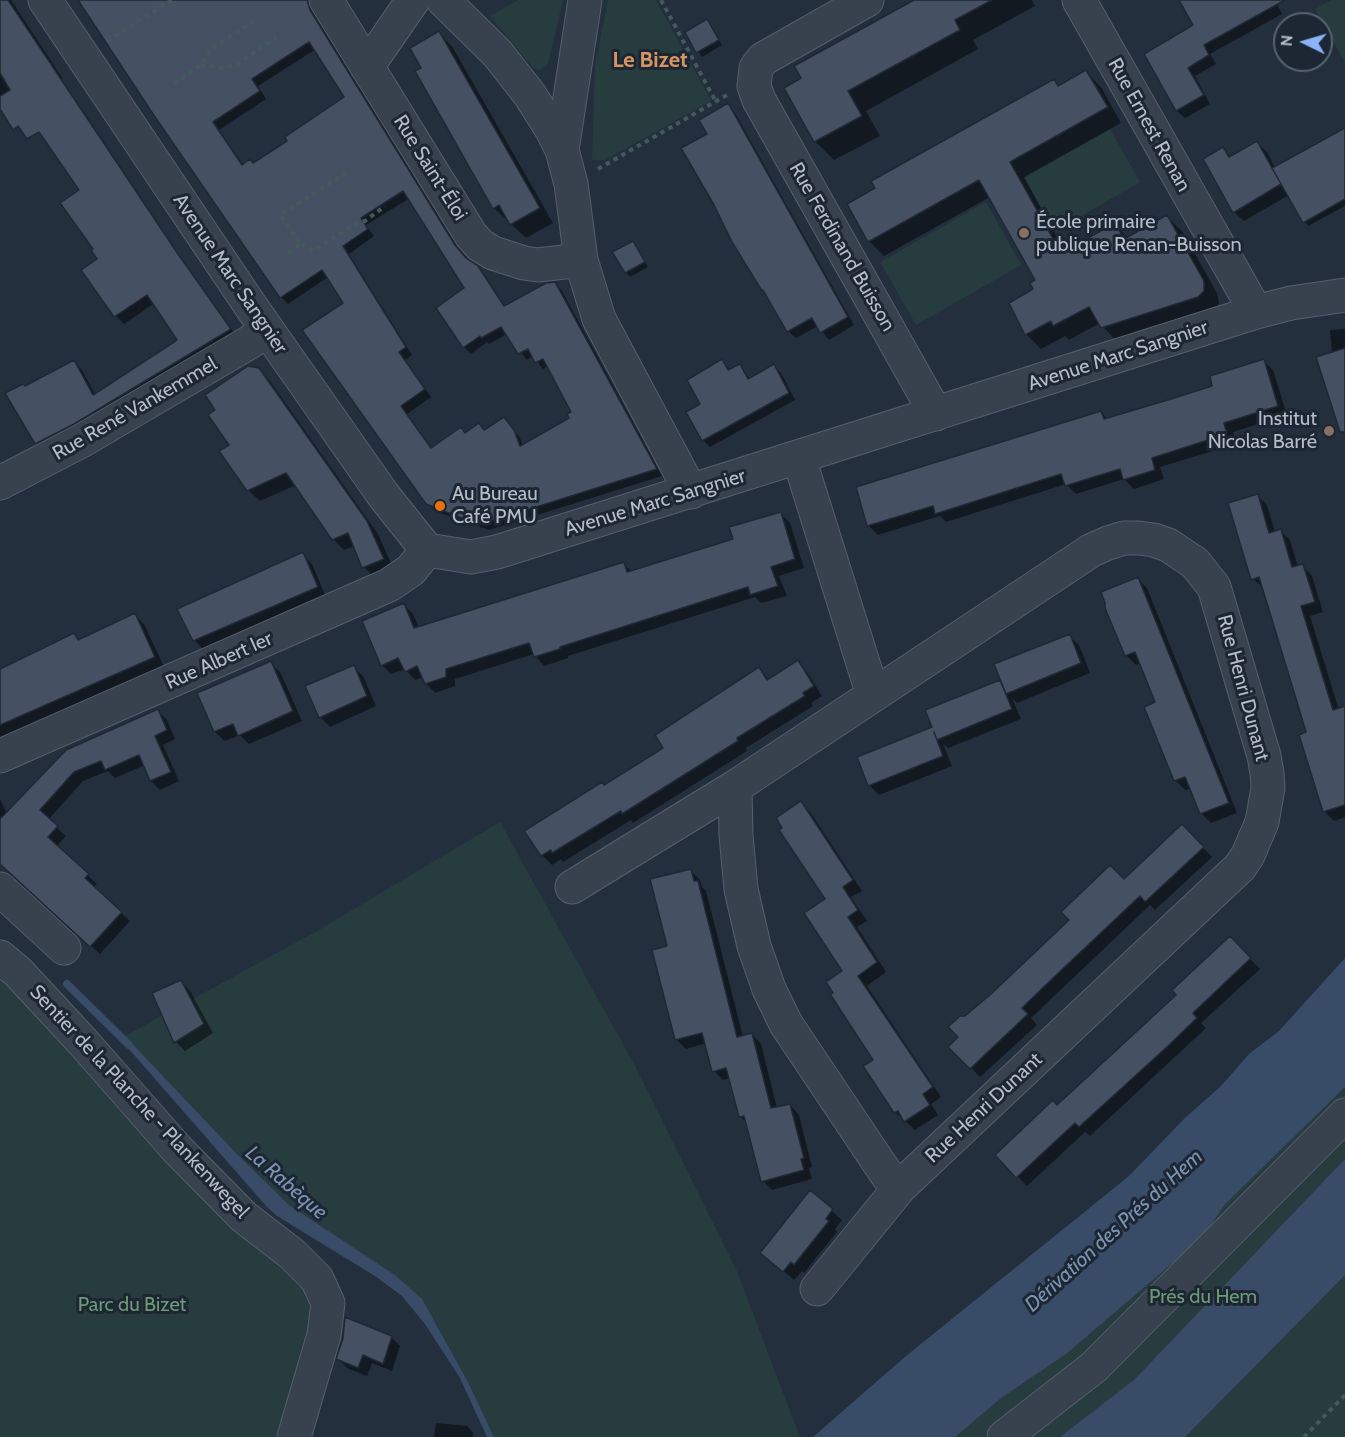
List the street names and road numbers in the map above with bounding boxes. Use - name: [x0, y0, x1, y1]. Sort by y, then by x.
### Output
- street label: Rue Ernest Renan: [1102, 54, 1196, 196]
- street label: Rue Saint-Éloi: [388, 111, 472, 225]
- street label: Rue Ferdinand Buisson: [784, 158, 900, 336]
- street label: Avenue Marc Sangnier: [168, 189, 292, 359]
- street label: Avenue Marc Sangnier: [1025, 316, 1211, 396]
- street label: Rue René Vankemmel: [49, 352, 221, 466]
- street label: Avenue Marc Sangnier: [562, 464, 748, 542]
- street label: Rue Henri Dunant: [1212, 612, 1274, 764]
- street label: Rue Albert Ier: [162, 627, 276, 695]
- street label: Sentier de la Planche - Plankenwegel: [24, 980, 254, 1224]
- street label: Rue Henri Dunant: [921, 1048, 1047, 1168]

